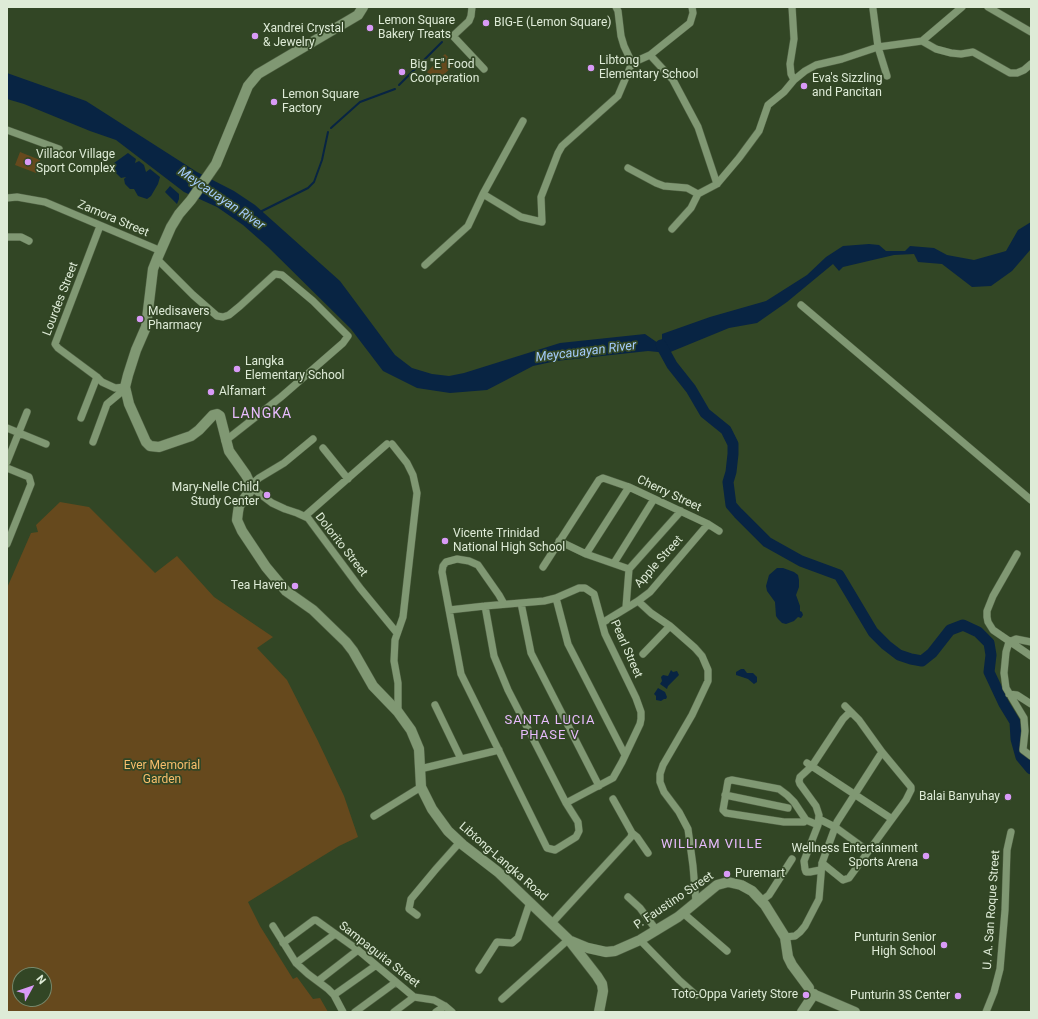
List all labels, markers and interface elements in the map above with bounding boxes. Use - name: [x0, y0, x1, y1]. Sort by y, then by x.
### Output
- place label: Lemon Square Bakery Treats: [378, 14, 455, 42]
- place label: BIG-E (Lemon Square): [494, 16, 612, 30]
- marker: BIG-E (Lemon Square): [481, 18, 491, 28]
- place label: Xandrei Crystal & Jewelry: [263, 22, 344, 50]
- marker: Lemon Square Bakery Treats: [365, 23, 375, 33]
- marker: Xandrei Crystal & Jewelry: [250, 31, 260, 41]
- place label: Libtong Elementary School: [599, 54, 699, 82]
- place label: Big "E" Food Coorperation: [410, 58, 479, 86]
- marker: Libtong Elementary School: [586, 63, 596, 73]
- marker: Big "E" Food Coorperation: [397, 67, 407, 77]
- place label: Eva's Sizzling and Pancitan: [812, 72, 882, 100]
- marker: Eva's Sizzling and Pancitan: [799, 81, 809, 91]
- place label: Lemon Square Factory: [282, 88, 359, 116]
- marker: Lemon Square Factory: [269, 97, 279, 107]
- place label: Villacor Village Sport Complex: [36, 148, 115, 176]
- marker: Villacor Village Sport Complex: [23, 157, 33, 167]
- water label: Meycauayan River: [175, 164, 267, 234]
- street label: Zamora Street: [75, 198, 151, 240]
- street label: Lourdes Street: [40, 260, 82, 338]
- place label: Medisavers Pharmacy: [148, 305, 210, 333]
- marker: Medisavers Pharmacy: [135, 314, 145, 324]
- water label: Meycauayan River: [535, 338, 637, 366]
- place label: Langka Elementary School: [245, 355, 345, 383]
- marker: Langka Elementary School: [232, 364, 242, 374]
- place label: Alfamart: [219, 385, 266, 399]
- marker: Alfamart: [206, 387, 216, 397]
- district label: LANGKA: [232, 406, 292, 422]
- street label: Cherry Street: [635, 473, 703, 515]
- place label: Mary-Nelle Child Study Center: [172, 481, 259, 509]
- marker: Mary-Nelle Child Study Center: [262, 490, 272, 500]
- street label: Dolorito Street: [312, 510, 370, 580]
- place label: Vicente Trinidad National High School: [453, 527, 565, 555]
- street label: Apple Street: [632, 533, 686, 591]
- marker: Vicente Trinidad National High School: [440, 536, 450, 546]
- place label: Tea Haven: [231, 579, 287, 593]
- marker: Tea Haven: [290, 581, 300, 591]
- street label: Pearl Street: [607, 618, 645, 680]
- district label: SANTA LUCIA PHASE V: [505, 713, 595, 744]
- park label: Ever Memorial Garden: [124, 759, 200, 787]
- place label: Balai Banyuhay: [919, 790, 1000, 804]
- marker: Balai Banyuhay: [1003, 792, 1013, 802]
- street label: Libtong-Langka Road: [456, 820, 550, 904]
- district label: WILLIAM VILLE: [661, 837, 763, 853]
- place label: Wellness Entertainment Sports Arena: [791, 842, 918, 870]
- street label: U. A. San Roque Street: [981, 850, 1003, 970]
- marker: Wellness Entertainment Sports Arena: [921, 851, 931, 861]
- place label: Puremart: [735, 867, 785, 881]
- street label: P. Faustino Street: [632, 869, 716, 933]
- marker: Puremart: [722, 869, 732, 879]
- street label: Sampaguita Street: [336, 919, 422, 991]
- place label: Punturin Senior High School: [854, 931, 936, 959]
- marker: Punturin Senior High School: [939, 940, 949, 950]
- north arrow: [12, 967, 52, 1007]
- text: N: [33, 972, 48, 987]
- place label: Toto-Oppa Variety Store: [671, 988, 798, 1002]
- place label: Punturin 3S Center: [850, 989, 950, 1003]
- marker: Toto-Oppa Variety Store: [801, 990, 811, 1000]
- marker: Punturin 3S Center: [953, 991, 963, 1001]

